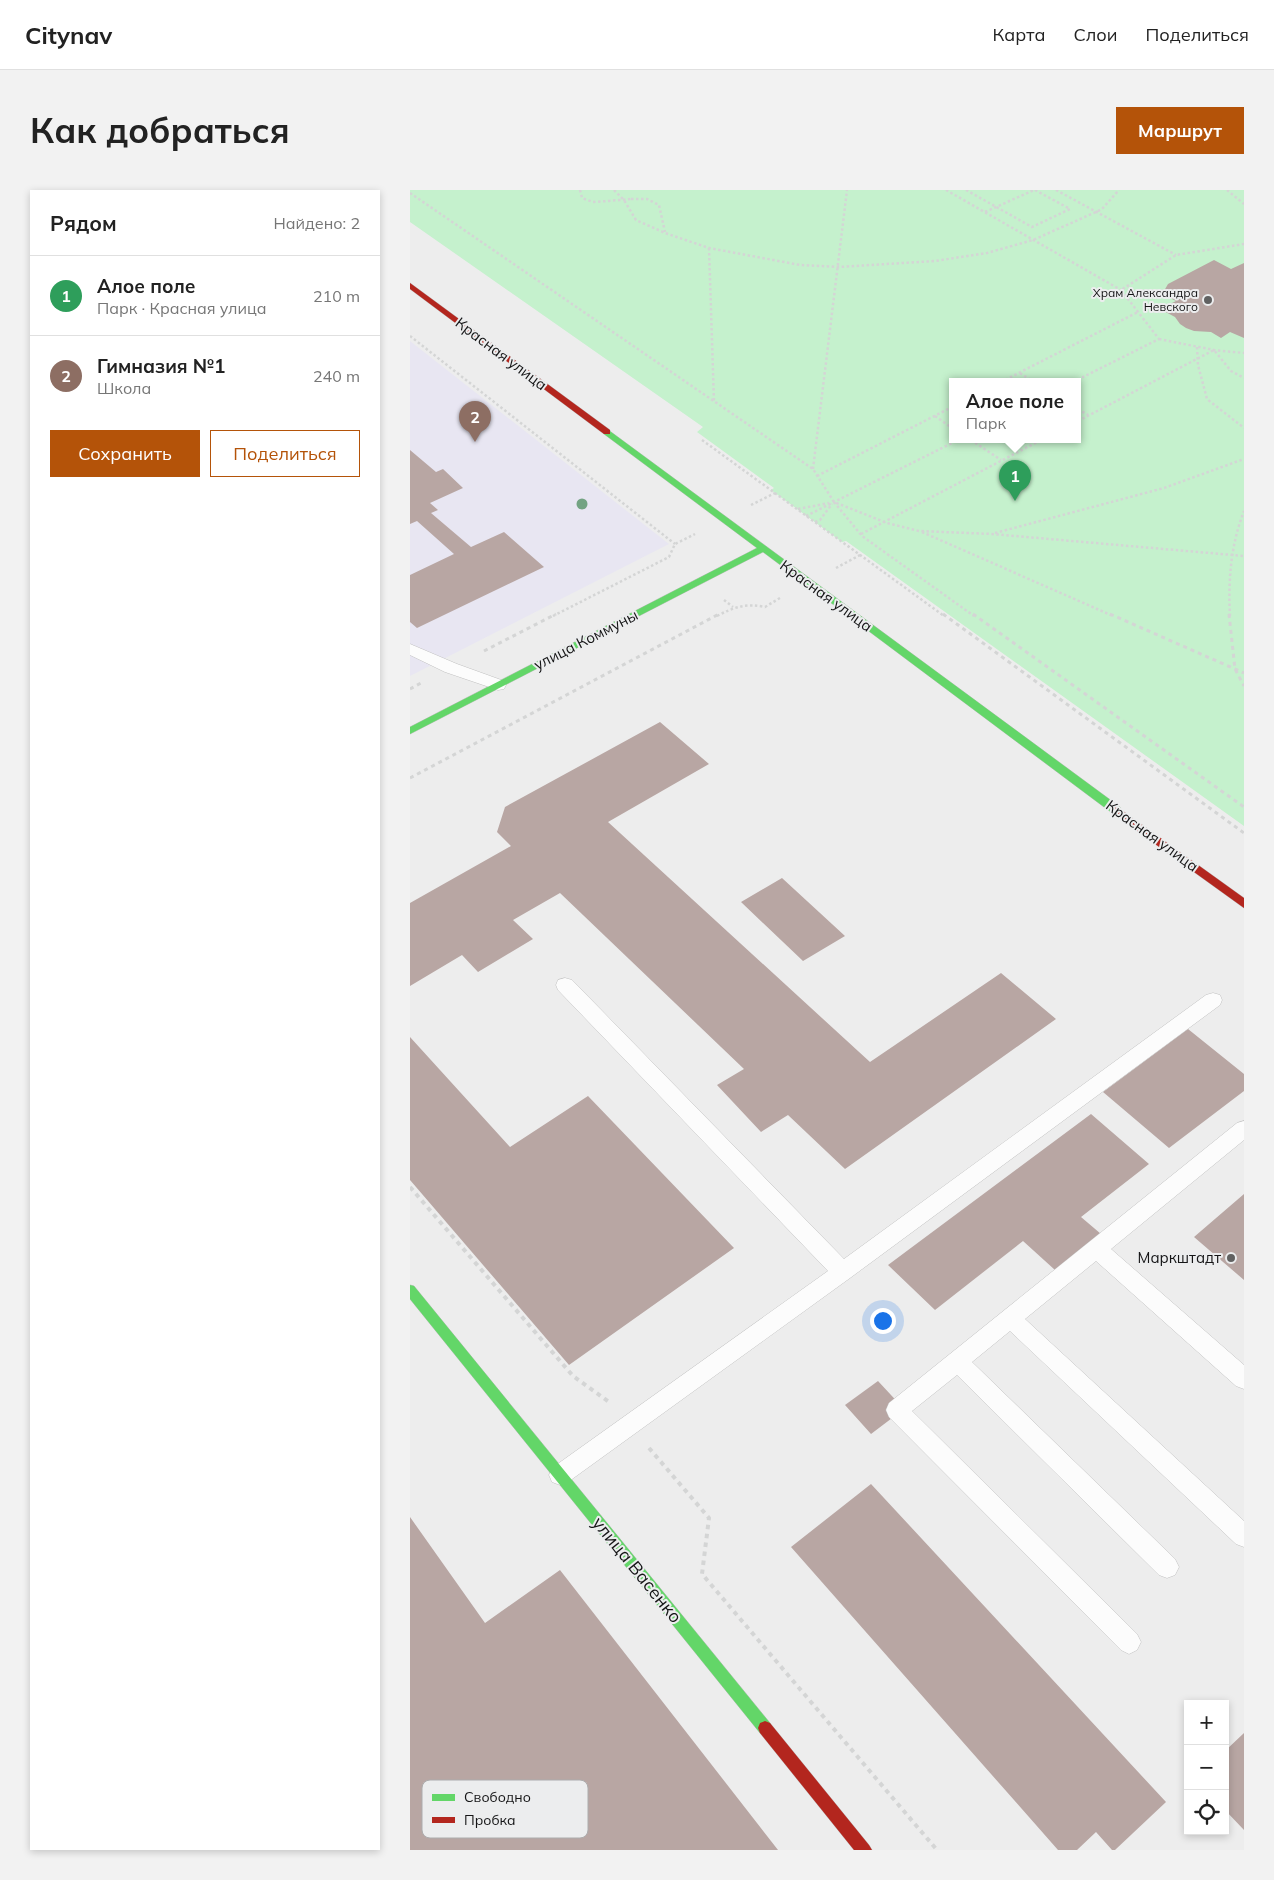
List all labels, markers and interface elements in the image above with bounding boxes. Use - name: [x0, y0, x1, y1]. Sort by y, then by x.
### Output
- text: Citynav: [25, 20, 112, 50]
- text: Карта: [993, 23, 1045, 46]
- text: Слои: [1073, 23, 1118, 46]
- text: Поделиться: [1146, 23, 1249, 46]
- button: Маршрут: [1116, 107, 1244, 154]
- text: Как добраться: [30, 108, 290, 152]
- text: Рядом: [50, 210, 117, 236]
- text: Найдено: 2: [274, 213, 360, 233]
- text: Алое поле: [97, 274, 195, 298]
- place label: Храм Александра Невского: [1093, 285, 1198, 314]
- text: 1: [61, 286, 71, 306]
- text: 210 m: [313, 286, 360, 306]
- marker: Храм Александра Невского: [1202, 294, 1214, 306]
- text: Парк · Красная улица: [97, 298, 266, 318]
- street label: Красная улица: [452, 313, 551, 394]
- text: Гимназия №1: [97, 354, 225, 378]
- text: 2: [61, 366, 71, 386]
- text: 240 m: [313, 366, 360, 386]
- text: Школа: [97, 378, 151, 398]
- popup: [949, 378, 1081, 443]
- text: Алое поле: [966, 389, 1064, 413]
- pin: 2: [459, 401, 491, 442]
- text: Парк: [966, 413, 1006, 433]
- button: Сохранить: [50, 430, 200, 477]
- button: Поделиться: [210, 430, 360, 477]
- pin: 1: [999, 460, 1031, 501]
- street label: Красная улица: [776, 556, 876, 636]
- street label: улица Коммуны: [530, 605, 641, 674]
- street label: Красная улица: [1102, 796, 1202, 876]
- place label: Маркштадт: [1138, 1248, 1221, 1267]
- marker: Маркштадт: [1225, 1252, 1237, 1264]
- your location: [870, 1308, 896, 1334]
- street label: улица Васенко: [587, 1512, 687, 1628]
- map controls: [1184, 1700, 1229, 1835]
- button: +: [1184, 1700, 1229, 1745]
- button: −: [1184, 1745, 1229, 1790]
- legend: [422, 1780, 588, 1838]
- text: Свободно: [464, 1788, 531, 1806]
- button: locate: [1184, 1790, 1229, 1835]
- text: Пробка: [464, 1811, 516, 1829]

